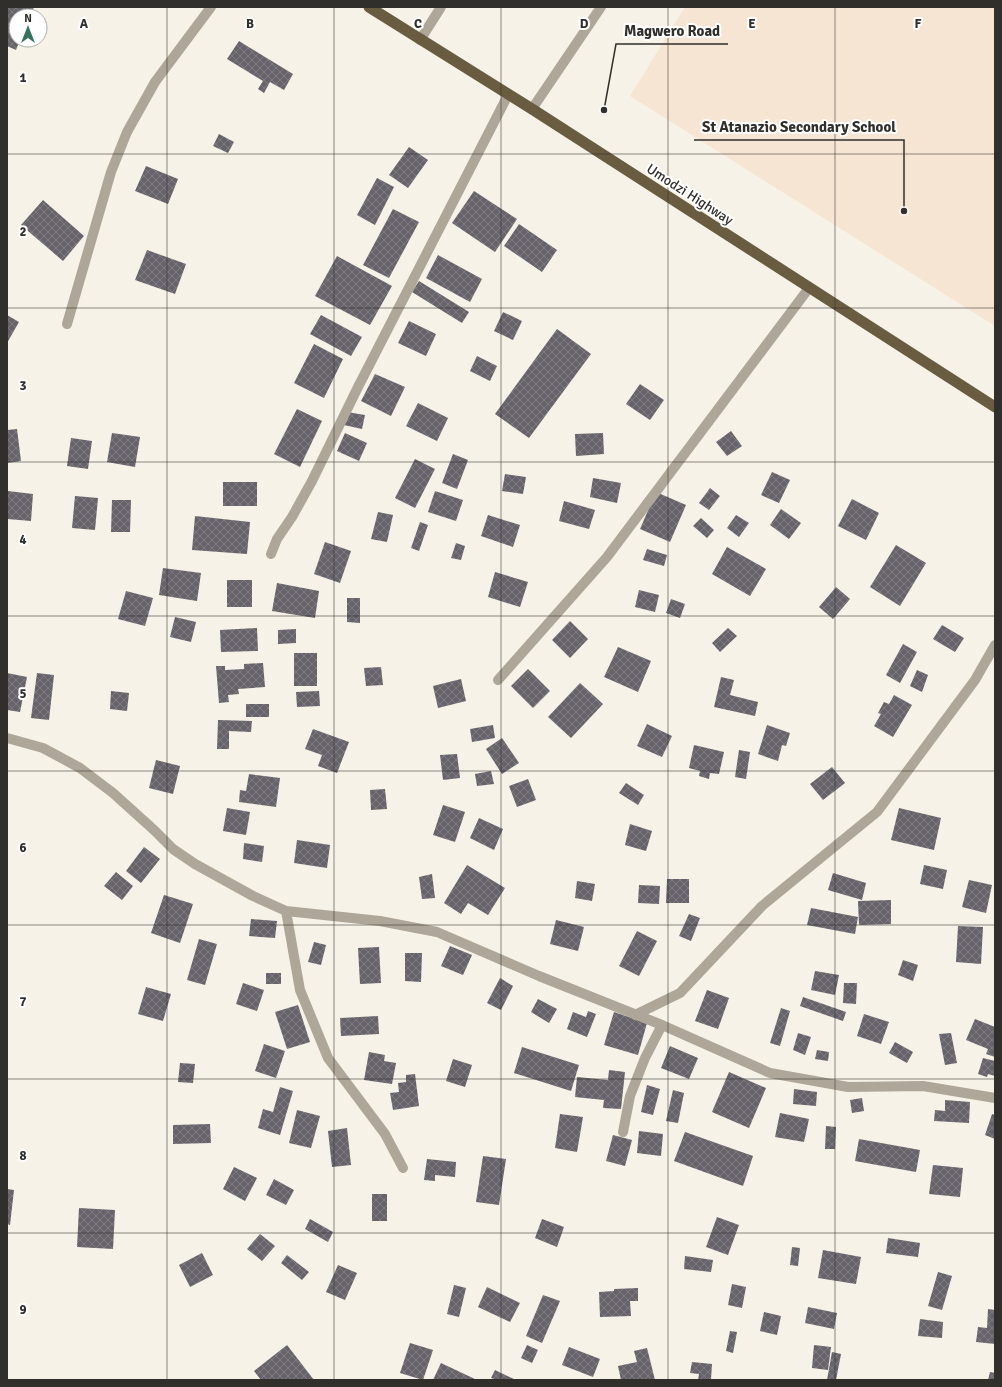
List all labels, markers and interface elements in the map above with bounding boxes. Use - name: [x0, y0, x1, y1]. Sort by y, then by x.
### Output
- north arrow: [8, 8, 48, 48]
- text: N: [24, 12, 32, 25]
- text: A: [80, 16, 89, 32]
- text: B: [246, 16, 254, 32]
- text: C: [414, 16, 422, 32]
- text: D: [580, 16, 589, 32]
- text: E: [748, 16, 756, 32]
- text: F: [915, 16, 922, 32]
- callout: Magwero Road: [616, 17, 728, 44]
- text: Magwero Road: [624, 22, 720, 40]
- text: 1: [19, 70, 27, 86]
- callout: St Atanazio Secondary School: [694, 113, 904, 140]
- text: St Atanazio Secondary School: [702, 118, 896, 136]
- street label: Umodzi Highway: [643, 160, 737, 229]
- text: 2: [19, 224, 27, 240]
- text: 3: [19, 378, 27, 394]
- text: 4: [19, 532, 27, 548]
- text: 5: [19, 686, 27, 702]
- text: 6: [19, 840, 27, 856]
- text: 7: [19, 994, 27, 1010]
- text: 8: [19, 1148, 27, 1164]
- text: 9: [19, 1302, 27, 1318]

